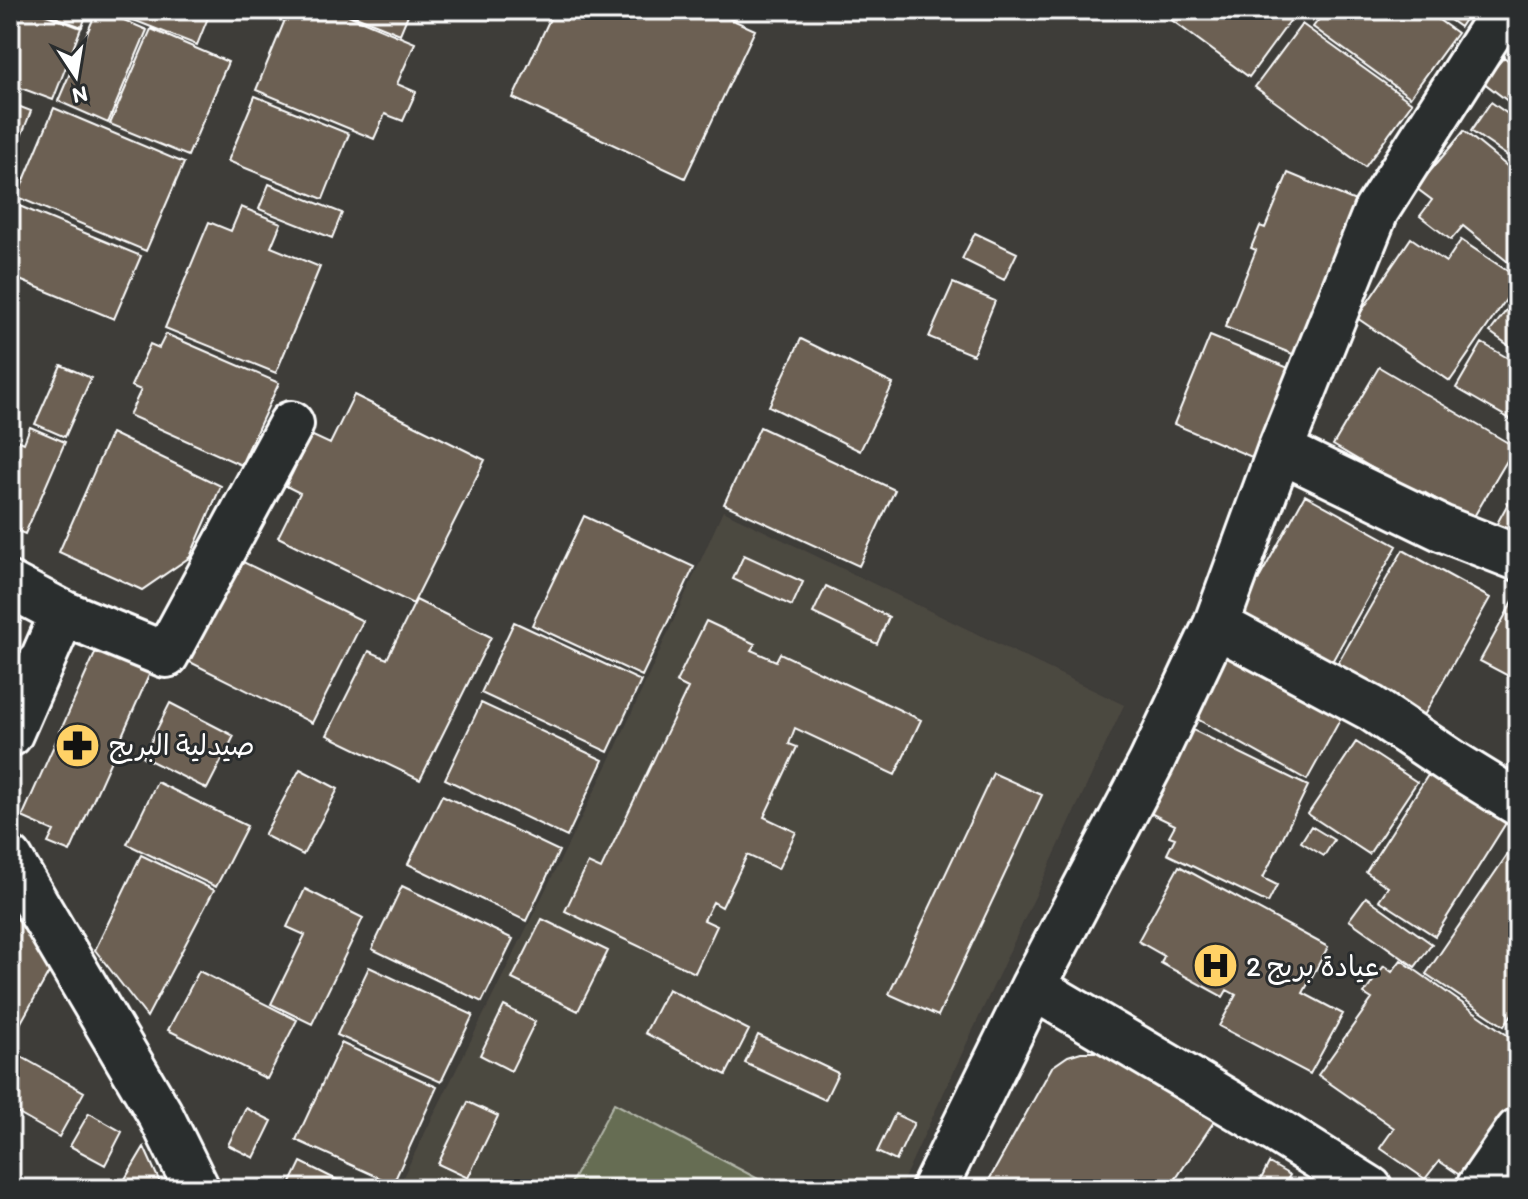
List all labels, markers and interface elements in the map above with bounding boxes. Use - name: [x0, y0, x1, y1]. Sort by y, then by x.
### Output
- north arrow: [36, 36, 116, 116]
- text: N: [70, 80, 90, 110]
- pharmacy icon: صيدلية البريج: [54, 721, 102, 769]
- place label: صيدلية البريج: [109, 728, 255, 764]
- hospital icon: عيادة بريج 2: [1191, 942, 1239, 990]
- place label: عيادة بريج 2: [1246, 949, 1379, 985]

